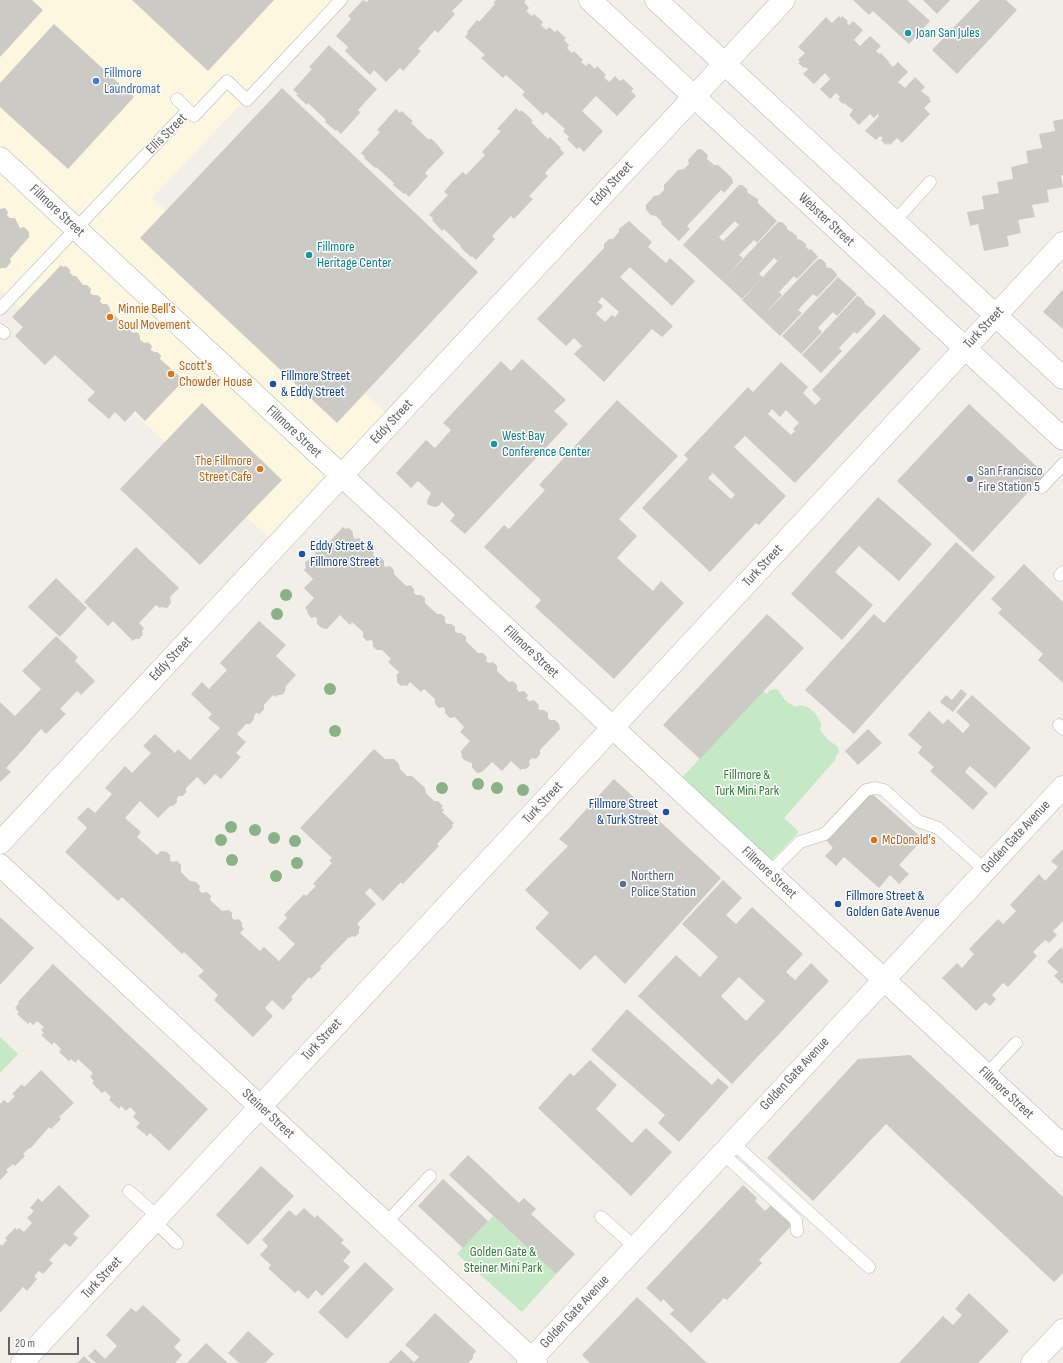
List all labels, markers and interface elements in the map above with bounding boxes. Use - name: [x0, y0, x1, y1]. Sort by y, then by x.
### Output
- place label: Joan San Jules: [916, 25, 980, 41]
- marker: Joan San Jules: [903, 28, 913, 38]
- place label: Fillmore Laundromat: [104, 65, 161, 98]
- marker: Fillmore Laundromat: [91, 76, 101, 86]
- street label: Ellis Street: [143, 110, 191, 158]
- street label: Eddy Street: [587, 158, 637, 210]
- street label: Fillmore Street: [26, 181, 88, 241]
- street label: Webster Street: [794, 190, 858, 250]
- place label: Fillmore Heritage Center: [317, 239, 392, 272]
- marker: Fillmore Heritage Center: [304, 250, 314, 260]
- place label: Minnie Bell's Soul Movement: [118, 301, 190, 334]
- street label: Turk Street: [960, 303, 1008, 353]
- marker: Minnie Bell's Soul Movement: [105, 312, 115, 322]
- place label: Scott's Chowder House: [179, 358, 252, 390]
- place label: Fillmore Street & Eddy Street: [281, 368, 350, 400]
- marker: Scott's Chowder House: [166, 369, 176, 379]
- marker: Fillmore Street & Eddy Street: [268, 379, 278, 389]
- street label: Eddy Street: [367, 396, 417, 448]
- street label: Fillmore Street: [263, 402, 325, 462]
- place label: West Bay Conference Center: [502, 428, 591, 460]
- marker: West Bay Conference Center: [489, 439, 499, 449]
- place label: The Fillmore Street Cafe: [195, 453, 252, 486]
- place label: San Francisco Fire Station 5: [978, 463, 1043, 496]
- marker: The Fillmore Street Cafe: [255, 464, 265, 474]
- marker: San Francisco Fire Station 5: [965, 474, 975, 484]
- place label: Eddy Street & Fillmore Street: [310, 538, 379, 570]
- street label: Turk Street: [739, 541, 787, 591]
- marker: Eddy Street & Fillmore Street: [297, 549, 307, 559]
- street label: Fillmore Street: [500, 622, 562, 682]
- street label: Eddy Street: [146, 633, 196, 685]
- park label: Fillmore & Turk Mini Park: [715, 767, 779, 800]
- street label: Turk Street: [519, 778, 567, 828]
- place label: Fillmore Street & Turk Street: [589, 796, 658, 828]
- street label: Golden Gate Avenue: [978, 797, 1054, 877]
- marker: Fillmore Street & Turk Street: [661, 807, 671, 817]
- place label: McDonald's: [882, 832, 936, 848]
- marker: McDonald's: [869, 835, 879, 845]
- street label: Fillmore Street: [738, 843, 800, 903]
- place label: Northern Police Station: [631, 868, 696, 900]
- marker: Northern Police Station: [618, 879, 628, 889]
- place label: Fillmore Street & Golden Gate Avenue: [846, 888, 940, 920]
- marker: Fillmore Street & Golden Gate Avenue: [833, 899, 843, 909]
- street label: Turk Street: [298, 1015, 346, 1065]
- street label: Golden Gate Avenue: [757, 1034, 833, 1114]
- street label: Fillmore Street: [975, 1063, 1037, 1123]
- street label: Steiner Street: [238, 1085, 298, 1143]
- park label: Golden Gate & Steiner Mini Park: [464, 1244, 542, 1276]
- street label: Turk Street: [78, 1253, 126, 1303]
- street label: Golden Gate Avenue: [537, 1272, 613, 1352]
- scale bar: [10, 1329, 81, 1355]
- text: 20 m: [15, 1336, 35, 1351]

